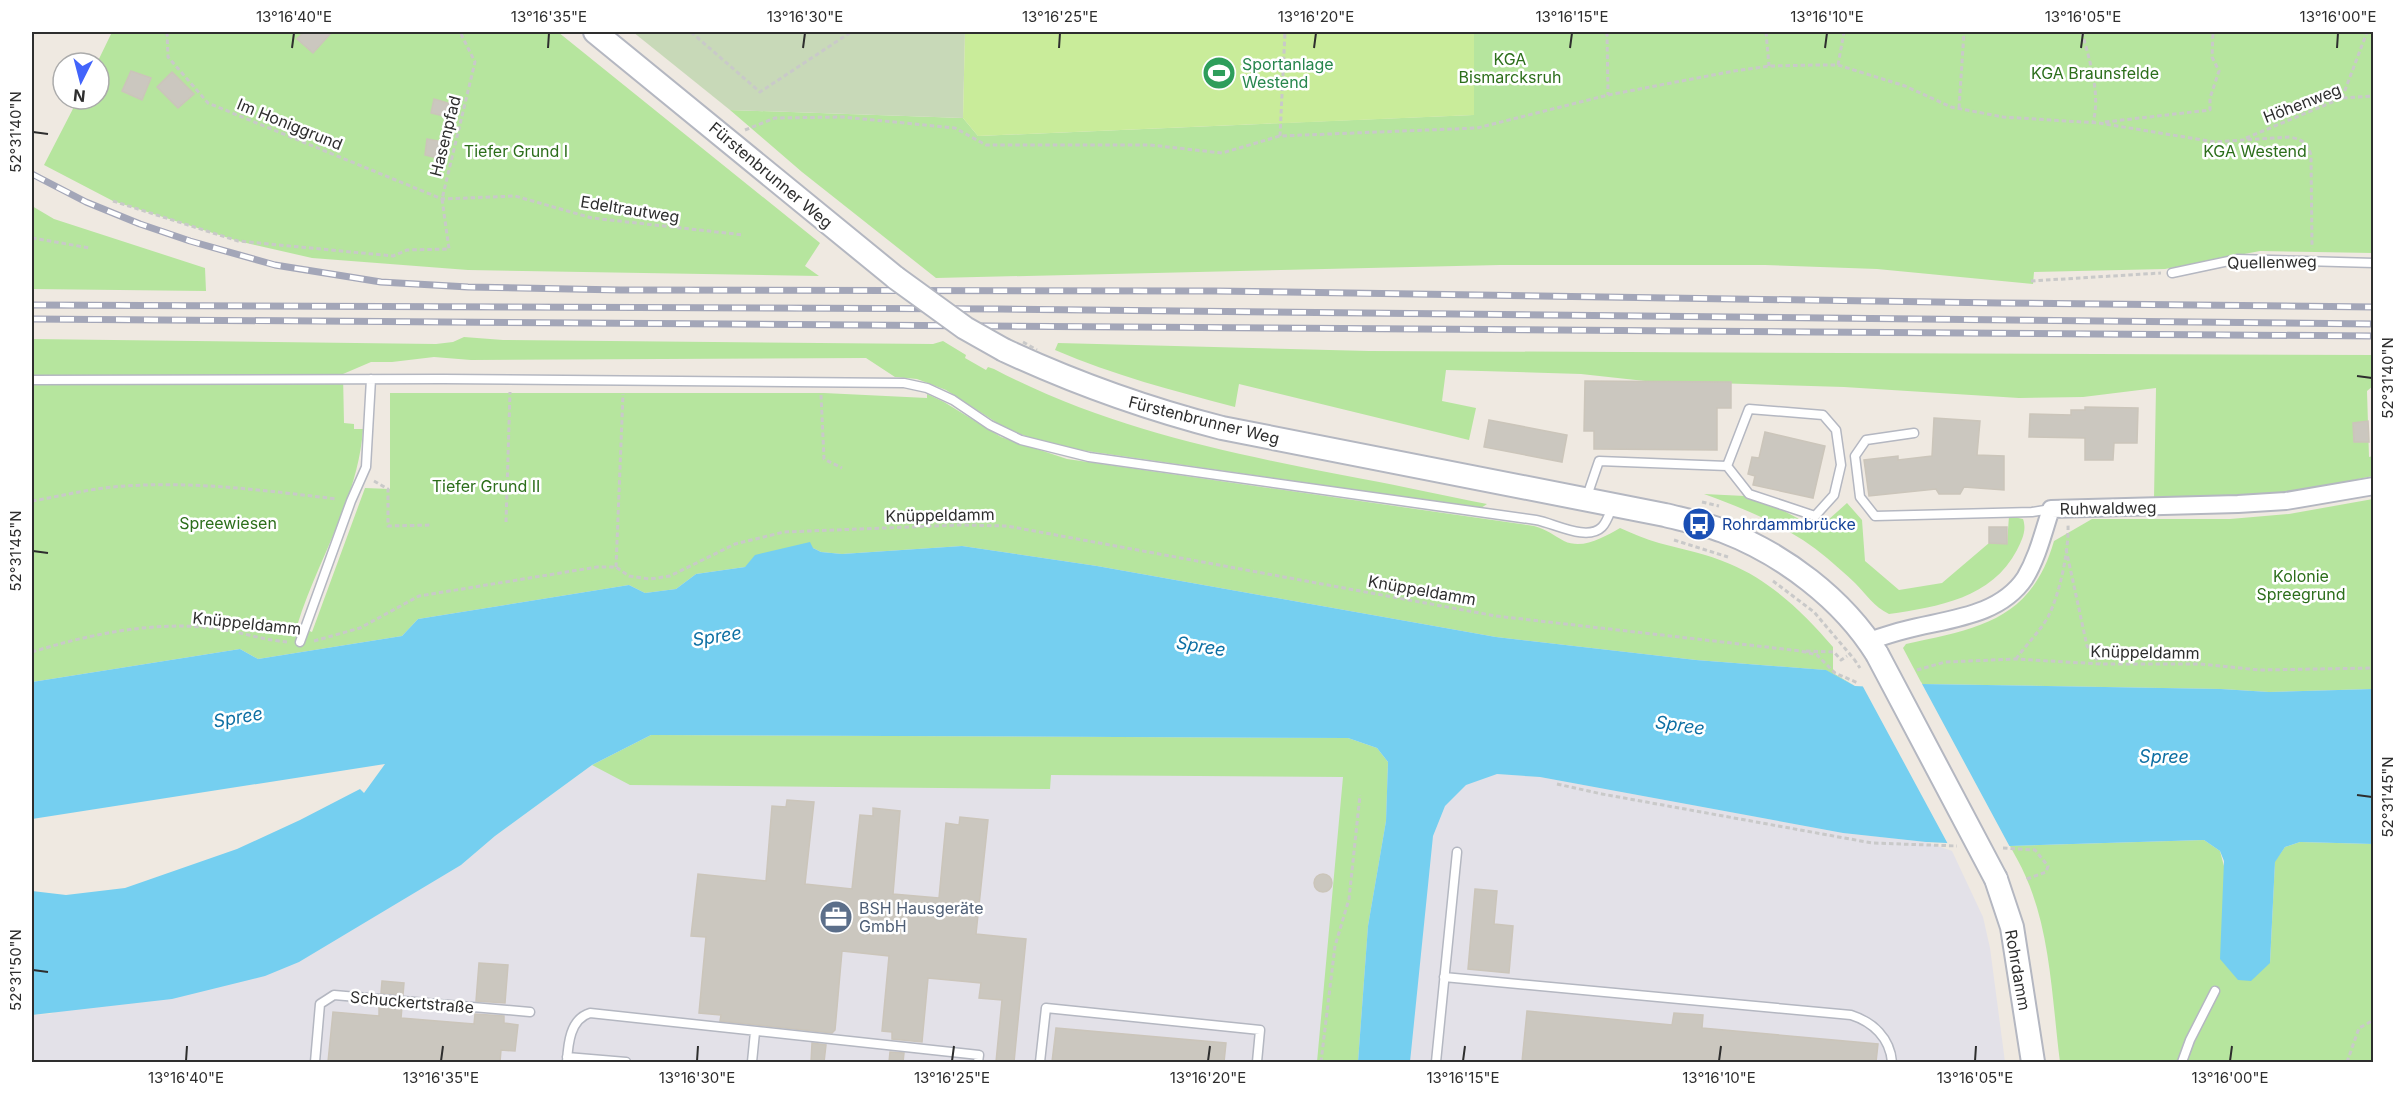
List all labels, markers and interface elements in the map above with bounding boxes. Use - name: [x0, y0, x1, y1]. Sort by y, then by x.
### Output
- text: 13°16'40"E: [256, 7, 332, 26]
- text: 13°16'35"E: [511, 7, 587, 26]
- text: 13°16'30"E: [767, 7, 843, 26]
- text: 13°16'25"E: [1022, 7, 1098, 26]
- text: 13°16'20"E: [1278, 7, 1354, 26]
- text: 13°16'15"E: [1535, 7, 1609, 26]
- text: 13°16'10"E: [1790, 7, 1864, 26]
- text: 13°16'05"E: [2045, 7, 2121, 26]
- text: 13°16'00"E: [2300, 7, 2376, 26]
- park label: KGA Bismarcksruh: [1459, 49, 1561, 87]
- north arrow: [51, 51, 111, 111]
- place label: Sportanlage Westend: [1242, 54, 1334, 92]
- sports icon: Sportanlage Westend: [1201, 55, 1237, 91]
- park label: KGA Braunsfelde: [2031, 63, 2159, 83]
- street label: Höhenweg: [2260, 79, 2344, 127]
- text: N: [72, 85, 87, 107]
- text: 52°31'40"N: [6, 91, 25, 173]
- street label: Im Honiggrund: [234, 94, 346, 154]
- street label: Hasenpfad: [425, 94, 465, 178]
- street label: Fürstenbrunner Weg: [705, 118, 837, 232]
- park label: Tiefer Grund I: [464, 141, 568, 161]
- park label: KGA Westend: [2203, 141, 2307, 161]
- street label: Edeltrautweg: [579, 191, 681, 227]
- street label: Quellenweg: [2227, 251, 2317, 273]
- text: 52°31'40"N: [2378, 337, 2397, 419]
- street label: Fürstenbrunner Weg: [1126, 392, 1282, 448]
- park label: Tiefer Grund II: [432, 476, 540, 496]
- street label: Ruhwaldweg: [2059, 497, 2157, 519]
- street label: Knüppeldamm: [885, 504, 995, 526]
- bus stop icon: Rohrdammbrücke: [1681, 506, 1717, 542]
- text: 52°31'45"N: [6, 510, 25, 592]
- park label: Spreewiesen: [179, 513, 277, 533]
- place label: Rohrdammbrücke: [1722, 514, 1856, 534]
- park label: Kolonie Spreegrund: [2256, 566, 2346, 604]
- street label: Knüppeldamm: [1366, 571, 1478, 609]
- street label: Knüppeldamm: [192, 607, 302, 639]
- water label: Spree: [691, 622, 743, 650]
- water label: Spree: [1175, 632, 1227, 660]
- street label: Knüppeldamm: [2090, 641, 2200, 663]
- water label: Spree: [212, 702, 264, 732]
- water label: Spree: [1654, 711, 1706, 739]
- water label: Spree: [2139, 746, 2189, 767]
- text: 52°31'45"N: [2378, 756, 2397, 838]
- place label: BSH Hausgeräte GmbH: [859, 898, 983, 936]
- office icon: BSH Hausgeräte GmbH: [818, 899, 854, 935]
- street label: Rohrdamm: [2001, 928, 2035, 1012]
- text: 52°31'50"N: [6, 929, 25, 1011]
- street label: Schuckertstraße: [349, 987, 475, 1017]
- text: 13°16'40"E: [148, 1068, 224, 1087]
- text: 13°16'35"E: [403, 1068, 479, 1087]
- text: 13°16'30"E: [659, 1068, 735, 1087]
- text: 13°16'25"E: [914, 1068, 990, 1087]
- text: 13°16'20"E: [1170, 1068, 1246, 1087]
- text: 13°16'15"E: [1426, 1068, 1500, 1087]
- text: 13°16'10"E: [1682, 1068, 1756, 1087]
- text: 13°16'05"E: [1937, 1068, 2013, 1087]
- text: 13°16'00"E: [2192, 1068, 2268, 1087]

